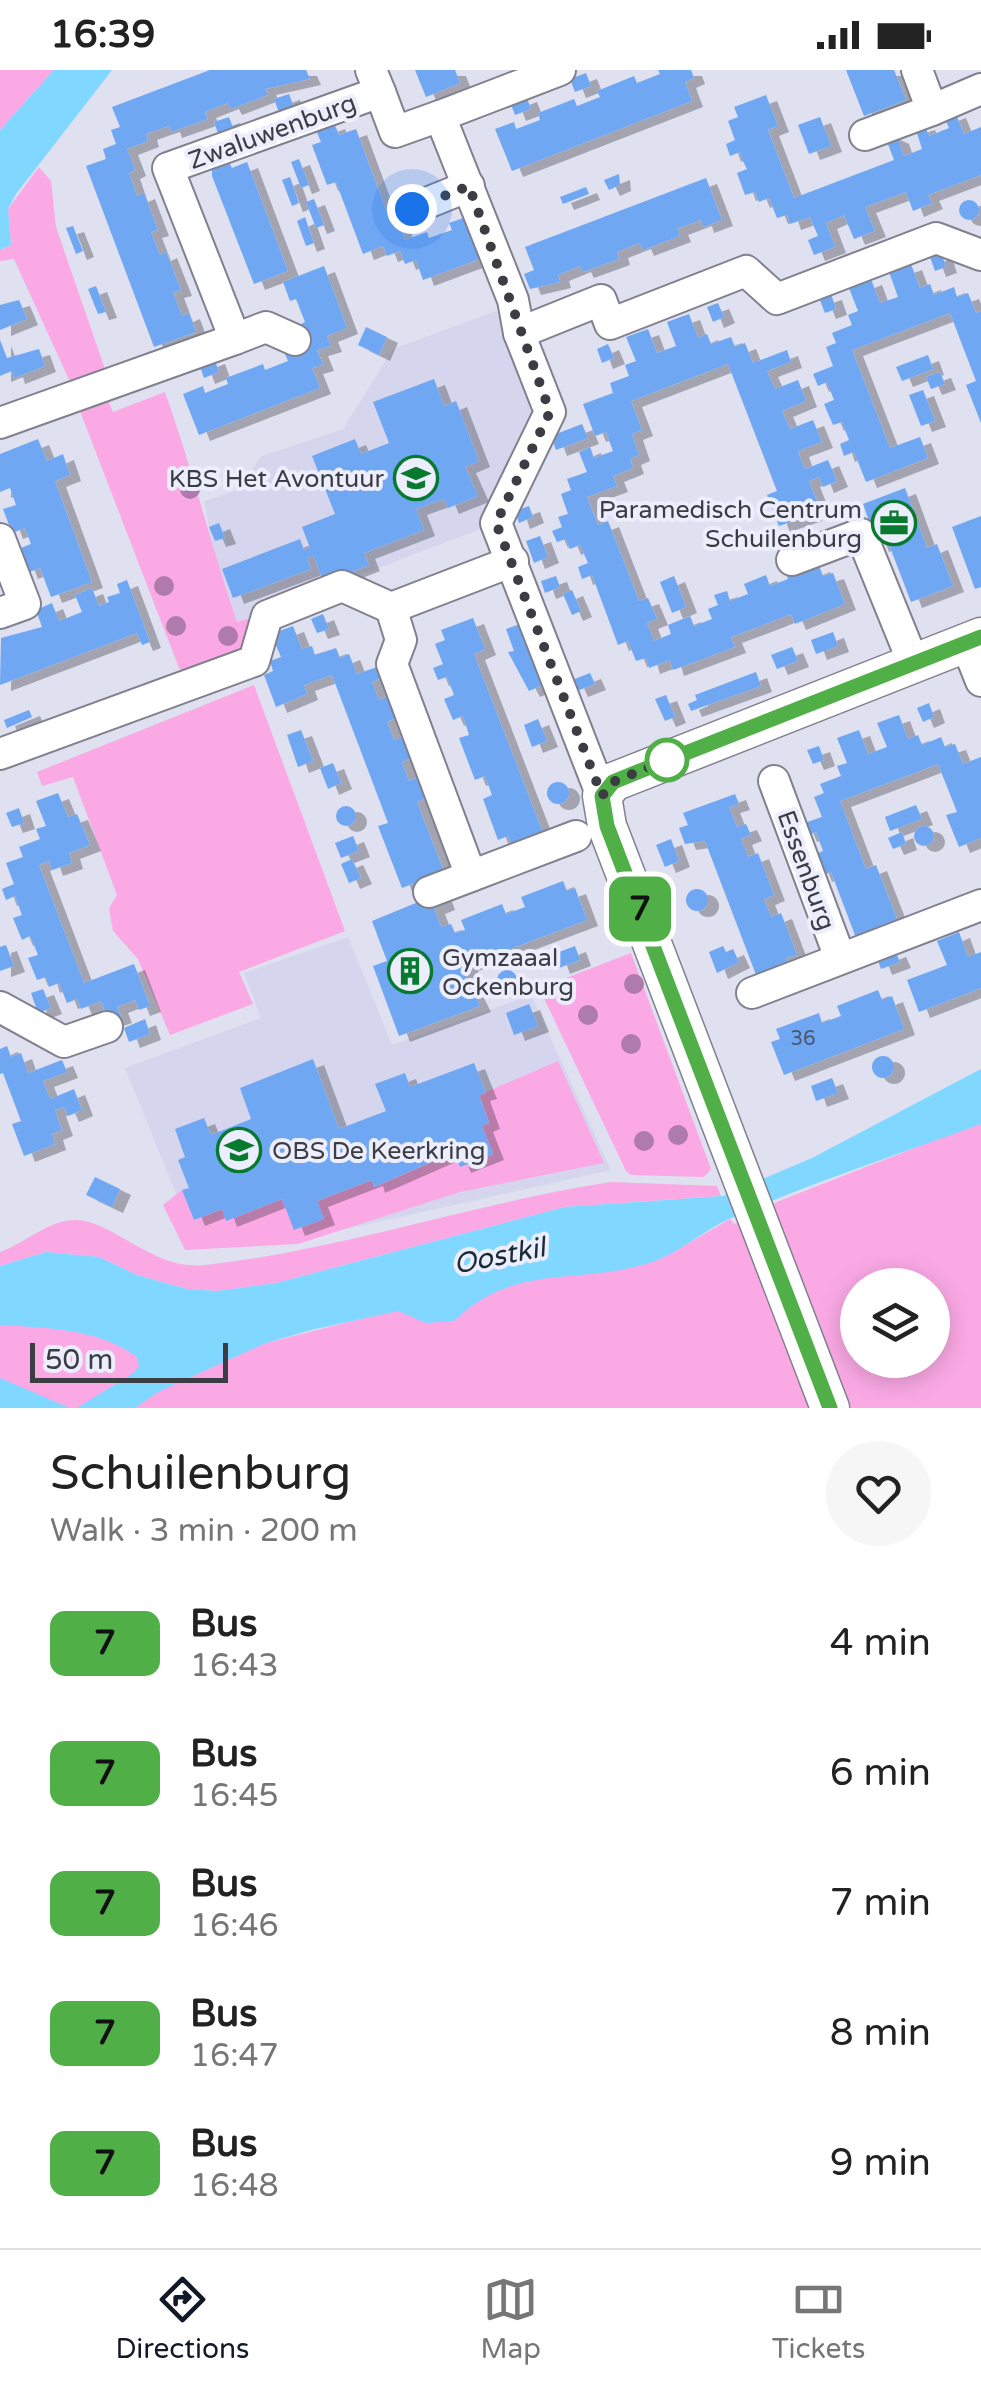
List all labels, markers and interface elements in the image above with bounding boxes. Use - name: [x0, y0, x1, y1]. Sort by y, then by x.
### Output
- text: 16:39: [50, 12, 155, 58]
- street label: Zwaluwenburg: [184, 88, 360, 176]
- your location: [387, 184, 437, 234]
- school or university icon: KBS Het Avontuur: [393, 455, 439, 501]
- place label: KBS Het Avontuur: [169, 464, 384, 494]
- place label: Paramedisch Centrum Schuilenburg: [599, 495, 862, 554]
- office icon: Paramedisch Centrum Schuilenburg: [871, 500, 917, 546]
- unlabelled marker: [646, 739, 688, 781]
- street label: Essenburg: [771, 806, 842, 934]
- line badge: 7: [608, 876, 672, 942]
- text: 7: [629, 888, 651, 930]
- place label: Gymzaaal Ockenburg: [442, 943, 574, 1002]
- building icon: Gymzaaal Ockenburg: [387, 948, 433, 994]
- house number: 36: [790, 1027, 816, 1051]
- school or university icon: OBS De Keerkring: [216, 1127, 262, 1173]
- place label: OBS De Keerkring: [272, 1136, 486, 1166]
- water label: Oostkil: [451, 1230, 551, 1281]
- map controls: [840, 1268, 950, 1378]
- button: layers: [840, 1268, 950, 1378]
- scale bar: [30, 1338, 228, 1382]
- text: 50 m: [45, 1343, 113, 1377]
- button: heart: [826, 1441, 931, 1546]
- text: Schuilenburg: [50, 1445, 351, 1503]
- text: Walk · 3 min · 200 m: [50, 1512, 358, 1550]
- text: Bus: [190, 1601, 257, 1647]
- text: 4 min: [830, 1620, 931, 1666]
- text: 7: [94, 1622, 116, 1664]
- text: 16:43: [190, 1647, 279, 1685]
- text: Bus: [190, 1731, 257, 1777]
- text: 6 min: [830, 1750, 931, 1796]
- text: 7: [94, 1752, 116, 1794]
- text: 16:45: [190, 1777, 279, 1815]
- text: Bus: [190, 1861, 257, 1907]
- text: 7 min: [830, 1880, 931, 1926]
- text: 7: [94, 1882, 116, 1924]
- text: 16:46: [190, 1907, 279, 1945]
- text: Bus: [190, 1991, 257, 2037]
- text: 8 min: [830, 2010, 931, 2056]
- text: 7: [94, 2012, 116, 2054]
- text: 16:47: [190, 2037, 279, 2075]
- text: Bus: [190, 2121, 257, 2167]
- text: 9 min: [830, 2140, 931, 2186]
- text: 7: [94, 2142, 116, 2184]
- text: 16:48: [190, 2167, 279, 2205]
- tab: Directions: [115, 2272, 249, 2366]
- tab: Map: [480, 2272, 541, 2366]
- tab: Tickets: [772, 2272, 865, 2366]

